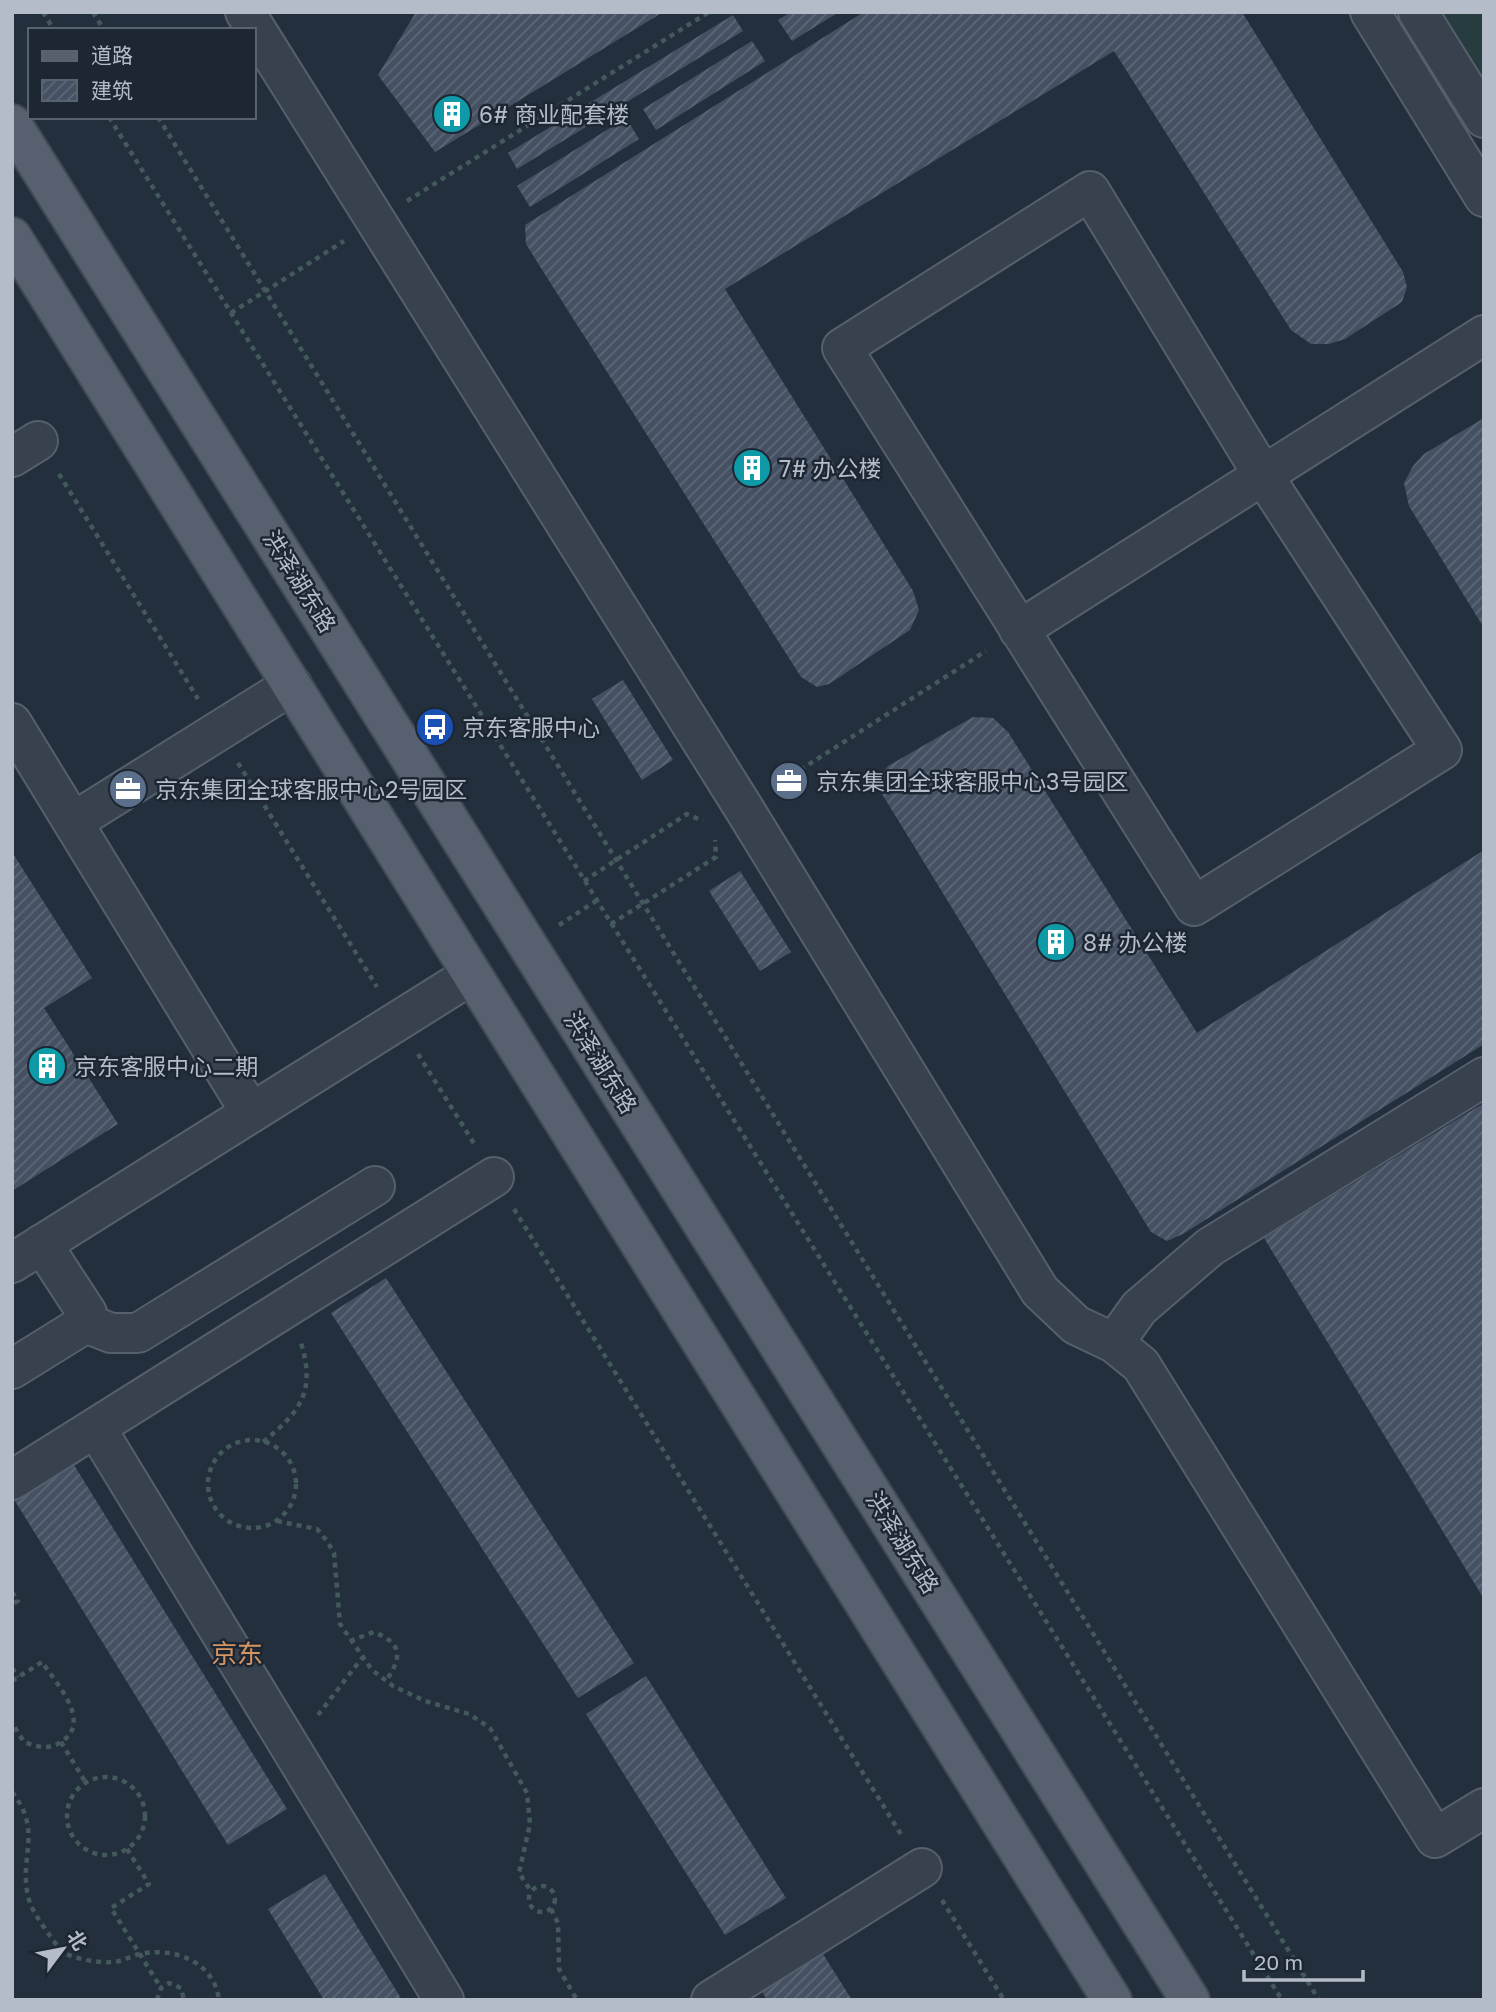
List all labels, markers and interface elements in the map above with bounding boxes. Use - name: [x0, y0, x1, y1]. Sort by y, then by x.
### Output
- legend: [28, 28, 256, 119]
- text: 道路: [91, 42, 133, 68]
- text: 建筑: [91, 77, 133, 103]
- building icon: 6# 商业配套楼: [431, 93, 473, 135]
- place label: 6# 商业配套楼: [479, 100, 629, 128]
- building icon: 7# 办公楼: [731, 447, 773, 489]
- place label: 7# 办公楼: [779, 454, 882, 482]
- street label: 洪泽湖东路: [258, 525, 342, 637]
- bus stop icon: 京东客服中心: [414, 706, 456, 748]
- place label: 京东客服中心: [462, 713, 600, 741]
- office icon: 京东集团全球客服中心3号园区: [768, 760, 810, 802]
- place label: 京东集团全球客服中心3号园区: [816, 767, 1128, 795]
- office icon: 京东集团全球客服中心2号园区: [107, 768, 149, 810]
- place label: 京东集团全球客服中心2号园区: [155, 775, 467, 803]
- building icon: 8# 办公楼: [1035, 921, 1077, 963]
- place label: 8# 办公楼: [1083, 928, 1187, 956]
- street label: 洪泽湖东路: [559, 1006, 643, 1118]
- building icon: 京东客服中心二期: [26, 1045, 68, 1087]
- place label: 京东客服中心二期: [74, 1052, 258, 1080]
- street label: 洪泽湖东路: [861, 1486, 945, 1598]
- district label: 京东: [211, 1638, 263, 1669]
- north arrow: [28, 1914, 98, 1984]
- text: 北: [63, 1926, 93, 1954]
- scale bar: [1244, 1938, 1363, 1982]
- text: 20 m: [1254, 1949, 1303, 1975]

